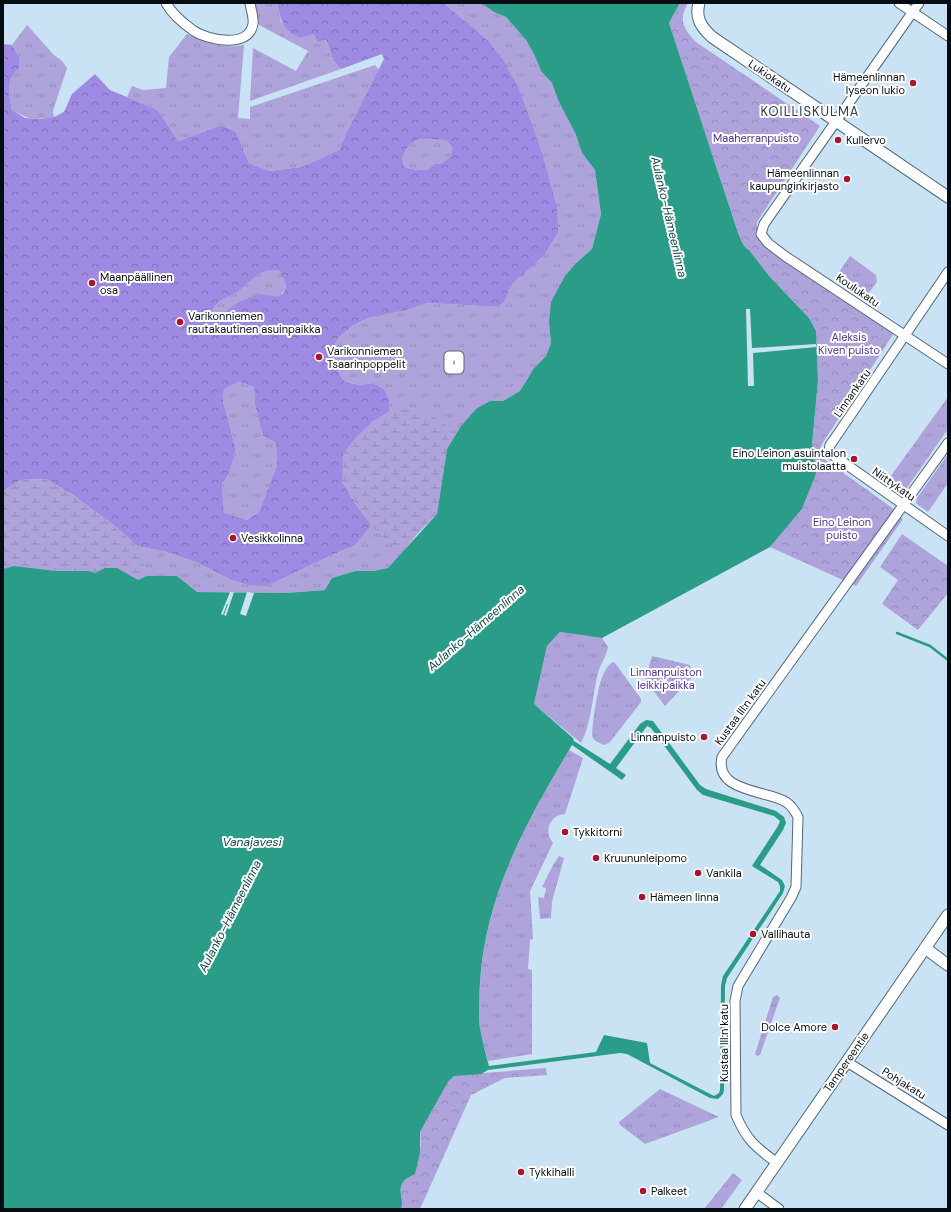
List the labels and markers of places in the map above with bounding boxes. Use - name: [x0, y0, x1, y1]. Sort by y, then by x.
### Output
- place label: Hämeenlinnan lyseon lukio: [833, 70, 905, 97]
- marker: Hämeenlinnan lyseon lukio: [908, 78, 918, 88]
- place label: Kullervo: [846, 133, 886, 147]
- marker: Kullervo: [833, 135, 843, 145]
- place label: Hämeenlinnan kaupunginkirjasto: [750, 166, 839, 193]
- marker: Hämeenlinnan kaupunginkirjasto: [842, 174, 852, 184]
- place label: Maanpäällinen osa: [100, 270, 173, 297]
- marker: Maanpäällinen osa: [87, 278, 97, 288]
- place label: Varikonniemen rautakautinen asuinpaikka: [188, 309, 321, 336]
- marker: Varikonniemen rautakautinen asuinpaikka: [175, 317, 185, 327]
- place label: Varikonniemen Tsaarinpoppelit: [327, 344, 406, 371]
- marker: Varikonniemen Tsaarinpoppelit: [314, 352, 324, 362]
- place label: Eino Leinon asuintalon muistolaatta: [733, 446, 846, 473]
- marker: Eino Leinon asuintalon muistolaatta: [849, 454, 859, 464]
- place label: Vesikkolinna: [241, 531, 303, 545]
- marker: Vesikkolinna: [228, 533, 238, 543]
- place label: Linnanpuisto: [631, 730, 696, 744]
- marker: Linnanpuisto: [699, 732, 709, 742]
- place label: Tykkitorni: [573, 825, 622, 839]
- marker: Tykkitorni: [560, 827, 570, 837]
- place label: Kruununleipomo: [604, 851, 687, 865]
- marker: Kruununleipomo: [591, 853, 601, 863]
- place label: Vankila: [706, 866, 742, 880]
- marker: Vankila: [693, 868, 703, 878]
- place label: Hämeen linna: [650, 890, 719, 904]
- marker: Hämeen linna: [637, 892, 647, 902]
- place label: Vallihauta: [761, 927, 810, 941]
- marker: Vallihauta: [748, 929, 758, 939]
- place label: Dolce Amore: [761, 1020, 827, 1034]
- marker: Dolce Amore: [830, 1022, 840, 1032]
- place label: Tykkihalli: [529, 1165, 574, 1179]
- marker: Tykkihalli: [516, 1167, 526, 1177]
- place label: Palkeet: [651, 1184, 687, 1198]
- marker: Palkeet: [638, 1186, 648, 1196]

